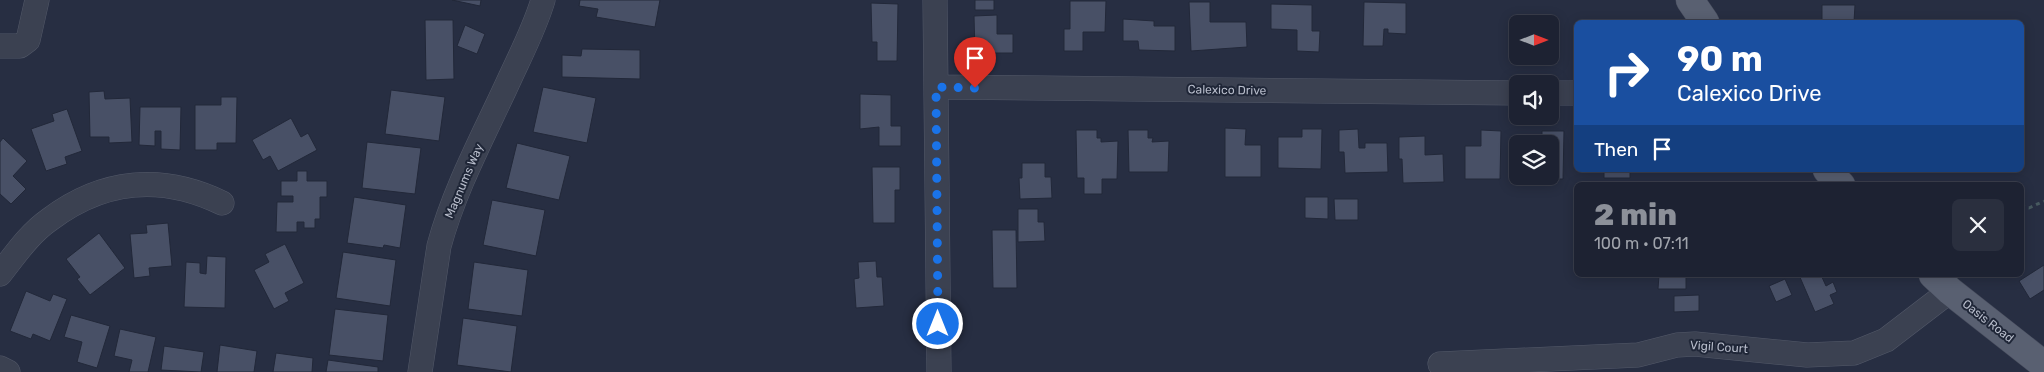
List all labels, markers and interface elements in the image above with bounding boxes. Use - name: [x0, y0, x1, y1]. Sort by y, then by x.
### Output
- north arrow: [1509, 15, 1559, 65]
- map controls: [1509, 15, 1559, 185]
- pin: [954, 37, 996, 88]
- text: 90 m: [1677, 38, 1763, 80]
- icon: right: [1594, 40, 1659, 105]
- icon: arrive: [961, 44, 989, 72]
- button: sound: [1509, 75, 1559, 125]
- text: Calexico Drive: [1677, 80, 1822, 107]
- street label: Calexico Drive: [1187, 82, 1267, 98]
- button: layers: [1509, 135, 1559, 185]
- icon: arrive: [1648, 135, 1676, 163]
- text: Then: [1594, 138, 1638, 161]
- street label: Magnums Way: [442, 141, 486, 220]
- text: 2 min: [1594, 197, 1677, 233]
- button: close: [1952, 199, 2004, 251]
- text: 100 m · 07:11: [1594, 234, 1689, 253]
- position arrow: [911, 297, 963, 349]
- street label: Oasis Road: [1960, 297, 2016, 345]
- street label: Vigil Court: [1690, 338, 1749, 356]

